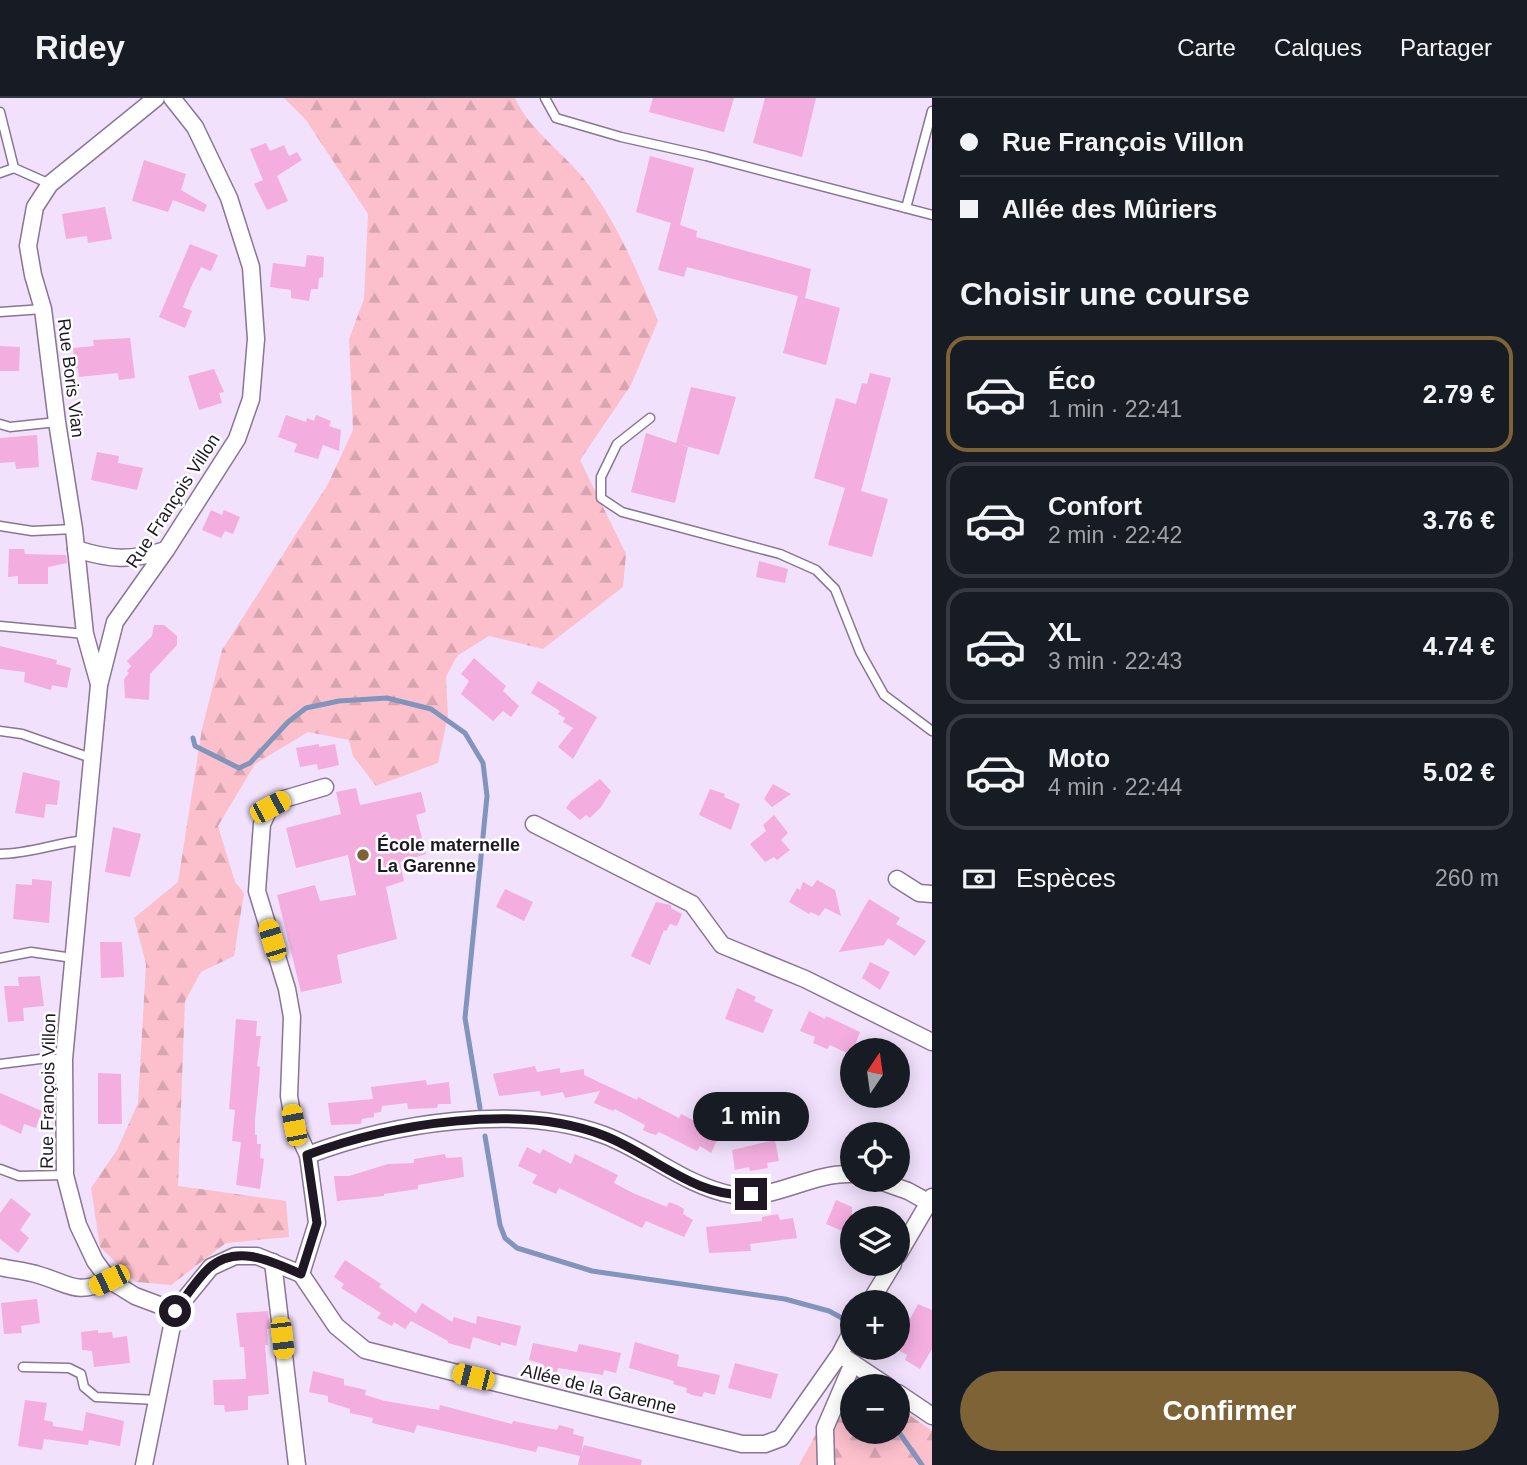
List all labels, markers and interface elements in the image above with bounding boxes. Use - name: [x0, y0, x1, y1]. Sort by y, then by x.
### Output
- text: Ridey: [35, 29, 125, 66]
- text: Carte: [1177, 34, 1236, 61]
- text: Calques: [1274, 34, 1362, 61]
- text: Partager: [1400, 34, 1492, 61]
- text: Rue François Villon: [1002, 127, 1244, 157]
- text: Allée des Mûriers: [1002, 194, 1217, 224]
- text: Choisir une course: [960, 276, 1250, 312]
- street label: Rue Boris Vian: [54, 317, 88, 439]
- icon: car: [964, 363, 1027, 426]
- text: Éco: [1048, 365, 1096, 395]
- text: 2.79 €: [1423, 379, 1495, 409]
- text: 1 min · 22:41: [1048, 396, 1182, 422]
- street label: Rue François Villon: [122, 430, 224, 572]
- icon: car: [964, 489, 1027, 552]
- text: Confort: [1048, 491, 1142, 521]
- text: 3.76 €: [1423, 505, 1495, 535]
- text: 2 min · 22:42: [1048, 522, 1182, 548]
- icon: car: [964, 615, 1027, 678]
- text: XL: [1048, 617, 1081, 647]
- text: 4.74 €: [1423, 631, 1495, 661]
- text: 3 min · 22:43: [1048, 648, 1182, 674]
- icon: car: [964, 741, 1027, 804]
- text: Moto: [1048, 743, 1110, 773]
- text: 5.02 €: [1423, 757, 1495, 787]
- text: 4 min · 22:44: [1048, 774, 1182, 800]
- car: [247, 788, 294, 826]
- place label: École maternelle La Garenne: [377, 834, 520, 876]
- marker: École maternelle La Garenne: [355, 847, 371, 863]
- icon: cash: [960, 860, 998, 898]
- text: Espèces: [1016, 863, 1116, 893]
- text: 260 m: [1435, 865, 1499, 891]
- car: [256, 917, 289, 963]
- street label: Rue François Villon: [37, 1013, 59, 1169]
- north arrow: [840, 1038, 910, 1108]
- map controls: [840, 1038, 910, 1444]
- callout: 1 min: [693, 1093, 809, 1142]
- car: [280, 1102, 309, 1148]
- text: 1 min: [721, 1103, 781, 1129]
- button: locate: [840, 1122, 910, 1192]
- route end: [735, 1178, 767, 1210]
- button: layers: [840, 1206, 910, 1276]
- car: [86, 1261, 133, 1299]
- button: +: [840, 1290, 910, 1360]
- route start: [159, 1295, 191, 1327]
- car: [270, 1316, 295, 1360]
- street label: Allée de la Garenne: [519, 1360, 679, 1418]
- car: [451, 1362, 496, 1392]
- button: Confirmer: [960, 1371, 1499, 1451]
- button: −: [840, 1374, 910, 1444]

